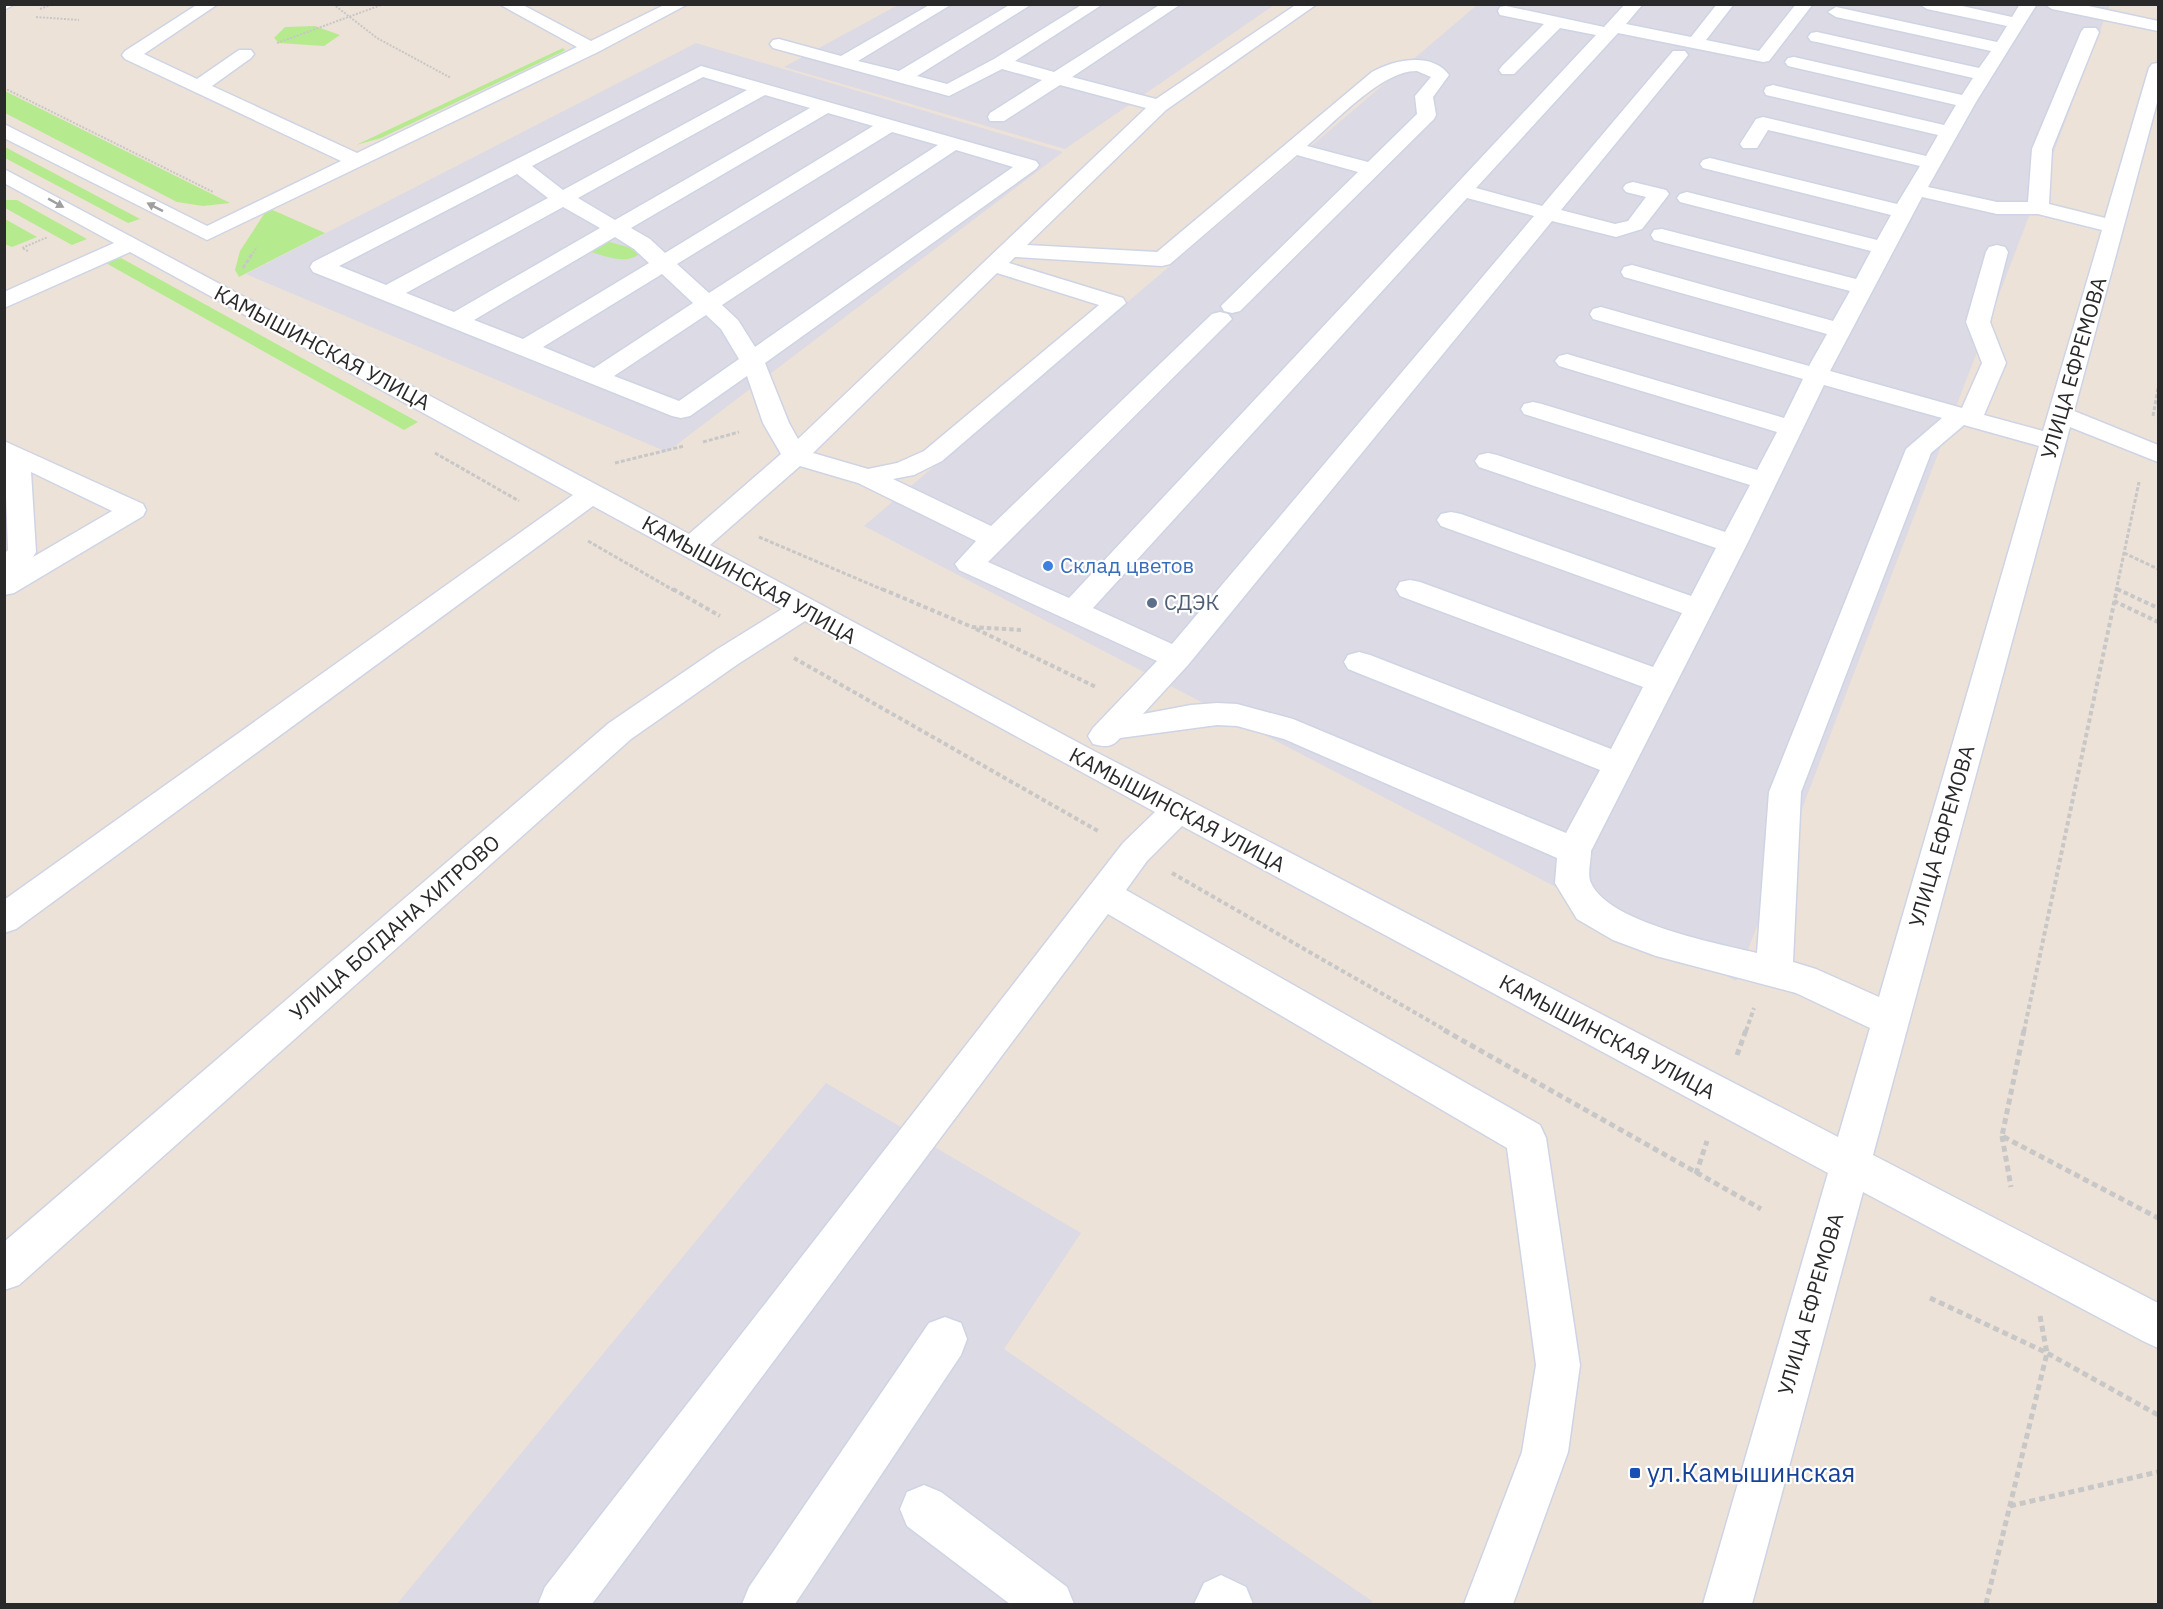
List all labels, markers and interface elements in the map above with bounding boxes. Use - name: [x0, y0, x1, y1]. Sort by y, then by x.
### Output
- one-way arrow: [48, 198, 65, 208]
- one-way arrow: [147, 202, 164, 212]
- street label: УЛИЦА ЕФРЕМОВА: [2034, 273, 2112, 462]
- street label: КАМЫШИНСКАЯ УЛИЦА: [210, 278, 435, 416]
- street label: КАМЫШИНСКАЯ УЛИЦА: [637, 509, 862, 650]
- place label: Склад цветов: [1060, 551, 1194, 579]
- marker: Склад цветов: [1041, 559, 1055, 573]
- place label: СДЭК: [1164, 588, 1219, 616]
- marker: СДЭК: [1145, 596, 1159, 610]
- street label: КАМЫШИНСКАЯ УЛИЦА: [1065, 740, 1290, 878]
- street label: УЛИЦА ЕФРЕМОВА: [1902, 741, 1980, 930]
- street label: УЛИЦА БОГДАНА ХИТРОВО: [283, 828, 505, 1026]
- street label: КАМЫШИНСКАЯ УЛИЦА: [1495, 967, 1720, 1105]
- street label: УЛИЦА ЕФРЕМОВА: [1771, 1209, 1849, 1398]
- place label: ул.Камышинская: [1647, 1455, 1855, 1489]
- marker: ул.Камышинская: [1628, 1466, 1642, 1480]

